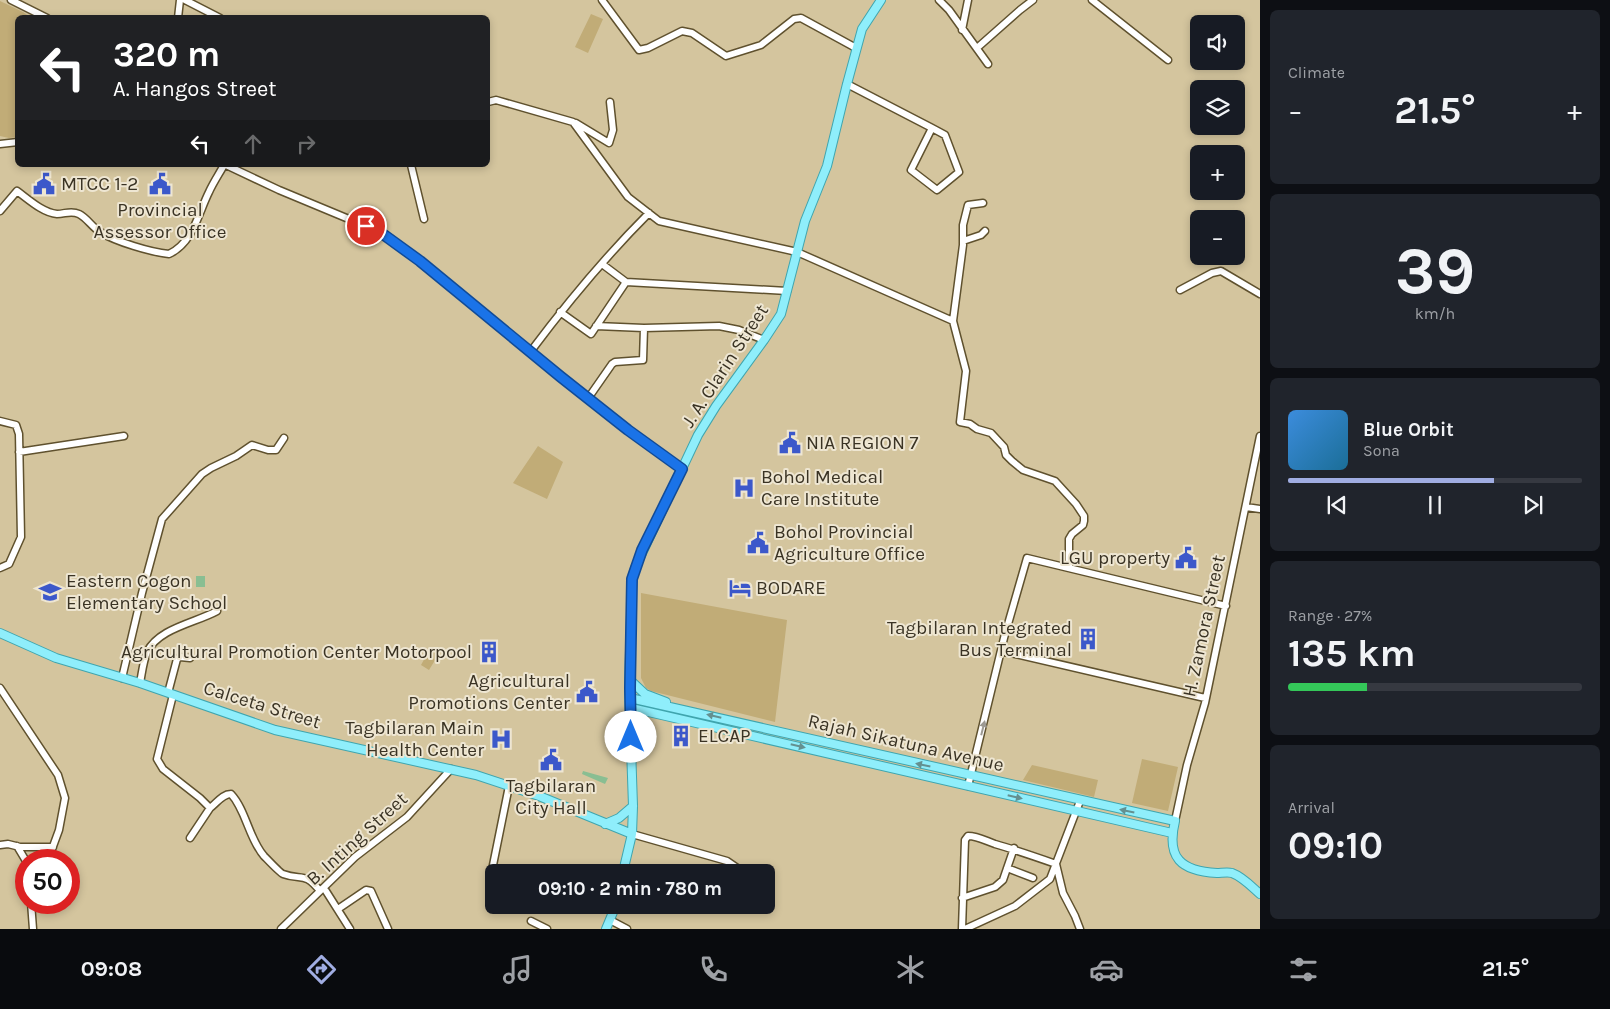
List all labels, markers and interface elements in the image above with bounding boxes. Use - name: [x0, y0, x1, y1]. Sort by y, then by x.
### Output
- map controls: [1190, 15, 1245, 265]
- button: sound: [1190, 15, 1245, 70]
- text: 320 m: [113, 34, 220, 75]
- icon: left: [30, 35, 95, 100]
- text: Climate: [1288, 63, 1345, 82]
- text: A. Hangos Street: [113, 76, 277, 102]
- button: layers: [1190, 80, 1245, 135]
- text: 21.5°: [1394, 88, 1476, 133]
- text: −: [1288, 94, 1303, 127]
- text: +: [1567, 94, 1582, 127]
- icon: left: [186, 130, 214, 158]
- icon: ahead: [239, 130, 267, 158]
- icon: right: [292, 130, 320, 158]
- button: +: [1190, 145, 1245, 200]
- public building icon: MTCC 1-2: [31, 171, 57, 197]
- public building icon: Provincial Assessor Office: [147, 171, 173, 197]
- place label: MTCC 1-2: [61, 173, 138, 195]
- place label: Provincial Assessor Office: [94, 199, 226, 243]
- pin: [345, 205, 387, 247]
- button: −: [1190, 210, 1245, 265]
- icon: arrive: [352, 212, 380, 240]
- text: 39: [1395, 233, 1475, 309]
- street label: J. A. Clarin Street: [677, 300, 773, 432]
- text: km/h: [1415, 304, 1455, 323]
- text: Blue Orbit: [1363, 419, 1454, 441]
- public building icon: NIA REGION 7: [777, 430, 803, 456]
- place label: NIA REGION 7: [806, 432, 918, 454]
- text: Sona: [1363, 441, 1400, 460]
- place label: Bohol Medical Care Institute: [761, 466, 883, 510]
- hospital icon: Bohol Medical Care Institute: [731, 475, 757, 501]
- icon: previous: [1323, 491, 1351, 519]
- icon: pause: [1421, 491, 1449, 519]
- icon: next: [1519, 491, 1547, 519]
- place label: Bohol Provincial Agriculture Office: [774, 521, 925, 565]
- public building icon: Bohol Provincial Agriculture Office: [745, 530, 771, 556]
- public building icon: LGU property: [1173, 545, 1199, 571]
- place label: LGU property: [1060, 547, 1170, 569]
- street label: H. Zamora Street: [1178, 553, 1230, 699]
- place label: Eastern Cogon Elementary School: [66, 570, 227, 614]
- hotel icon: BODARE: [727, 575, 753, 601]
- place label: BODARE: [756, 577, 826, 599]
- school or university icon: Eastern Cogon Elementary School: [37, 579, 63, 605]
- text: Range · 27%: [1288, 606, 1372, 625]
- place label: Tagbilaran Integrated Bus Terminal: [887, 617, 1072, 661]
- building icon: Tagbilaran Integrated Bus Terminal: [1075, 626, 1101, 652]
- text: 135 km: [1288, 631, 1415, 676]
- building icon: Agricultural Promotion Center Motorpool: [476, 639, 502, 665]
- place label: Agricultural Promotion Center Motorpool: [121, 641, 472, 663]
- place label: Agricultural Promotions Center: [408, 670, 570, 714]
- street label: Calceta Street: [201, 677, 323, 733]
- public building icon: Agricultural Promotions Center: [574, 679, 600, 705]
- position arrow: [604, 710, 656, 762]
- street label: Rajah Sikatuna Avenue: [806, 710, 1006, 776]
- one-way arrow: [705, 712, 721, 720]
- place label: Tagbilaran Main Health Center: [345, 717, 484, 761]
- one-way arrow: [979, 720, 987, 735]
- building icon: ELCAP: [668, 723, 694, 749]
- place label: ELCAP: [698, 725, 751, 747]
- hospital icon: Tagbilaran Main Health Center: [488, 726, 514, 752]
- one-way arrow: [790, 742, 805, 750]
- public building icon: Tagbilaran City Hall: [538, 747, 564, 773]
- one-way arrow: [915, 760, 931, 768]
- place label: Tagbilaran City Hall: [506, 775, 596, 819]
- street label: B. Inting Street: [302, 788, 412, 890]
- one-way arrow: [1008, 793, 1023, 801]
- text: Arrival: [1288, 798, 1335, 817]
- one-way arrow: [1120, 807, 1135, 815]
- text: 09:10: [1288, 823, 1383, 868]
- speed limit sign: 50: [15, 849, 80, 914]
- text: 09:10 · 2 min · 780 m: [538, 878, 722, 900]
- icon: directions: [304, 952, 339, 987]
- icon: music: [500, 952, 535, 987]
- icon: phone: [696, 952, 731, 987]
- icon: climate: [893, 952, 928, 987]
- icon: car: [1089, 952, 1124, 987]
- icon: filters: [1286, 952, 1321, 987]
- text: 09:08: [81, 956, 142, 982]
- text: 21.5°: [1482, 956, 1529, 982]

